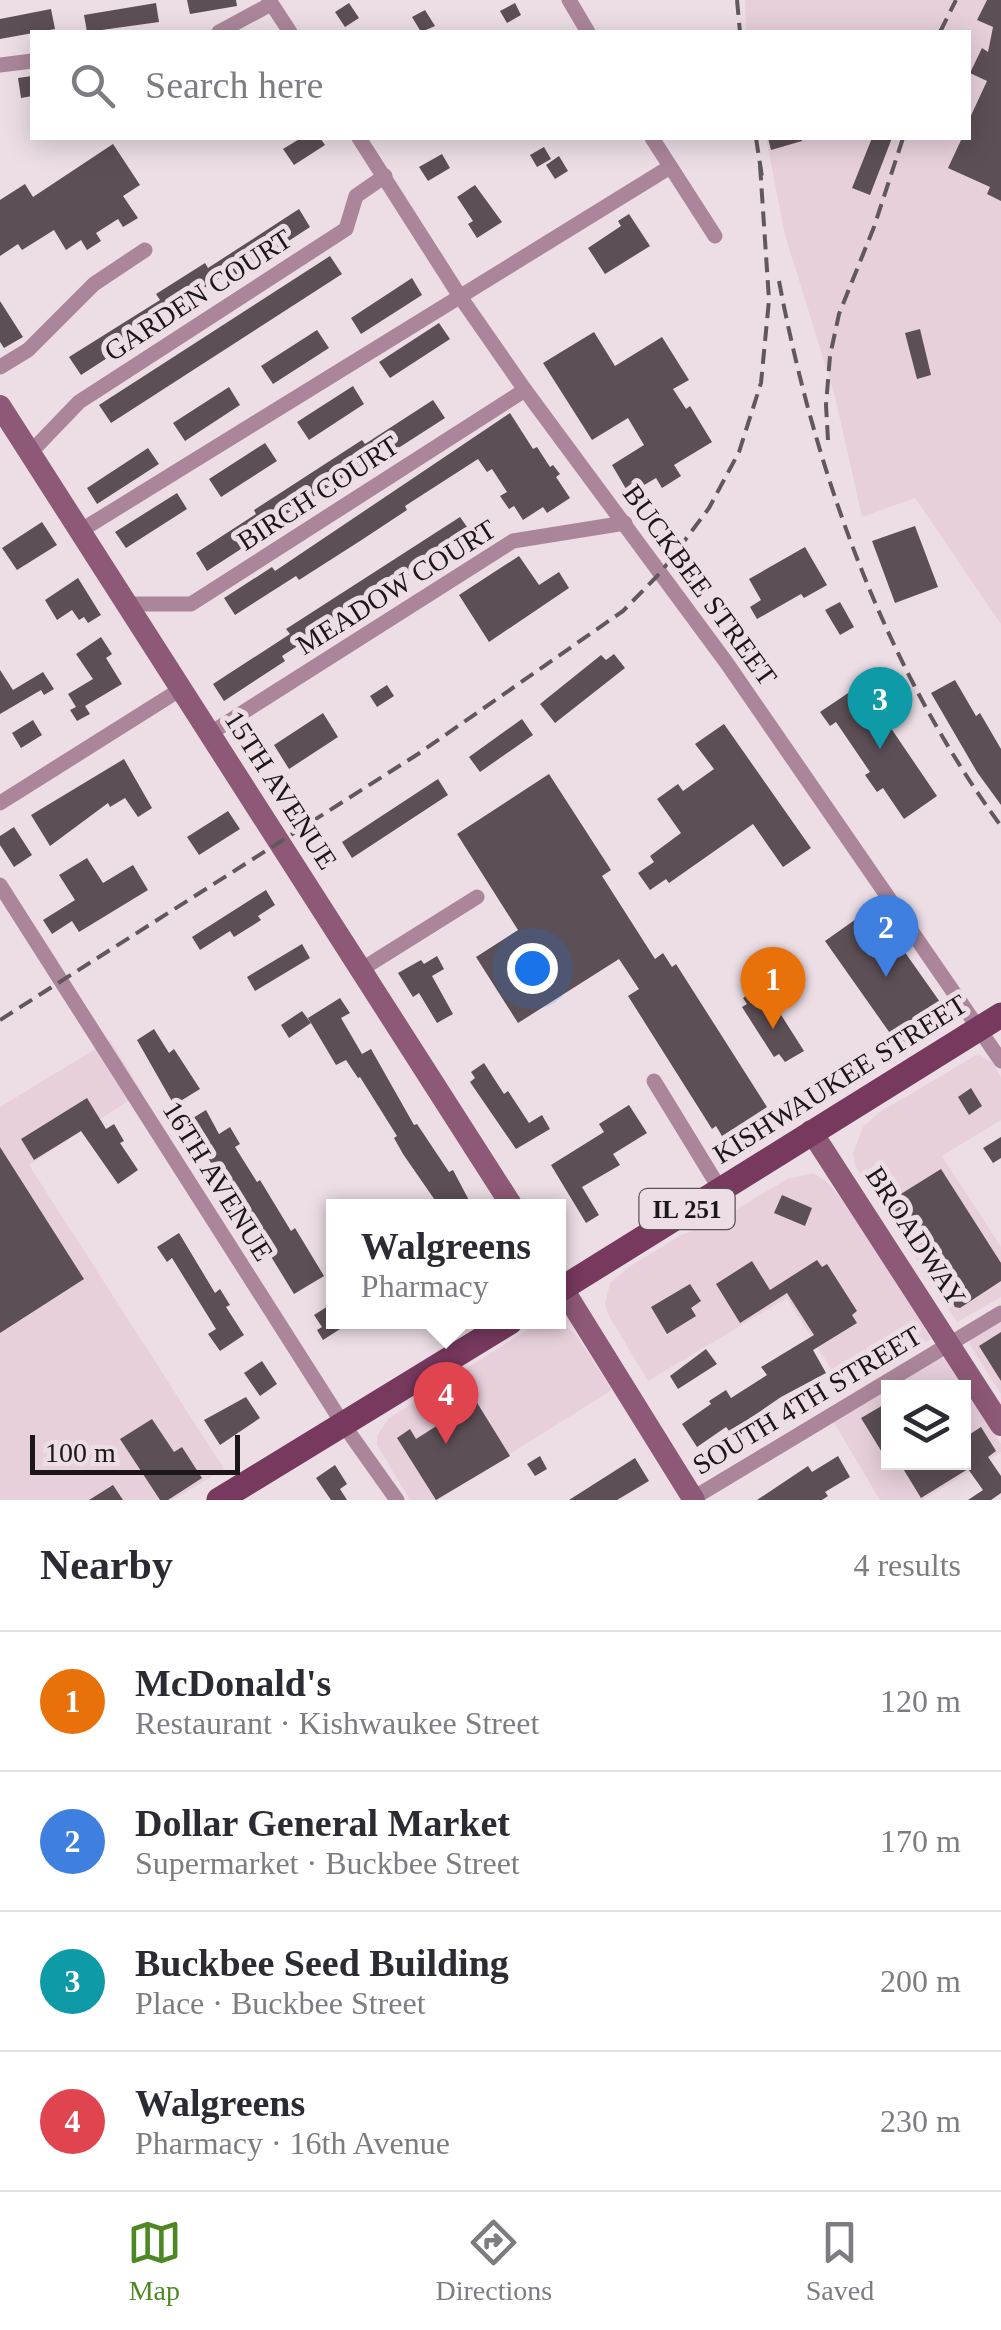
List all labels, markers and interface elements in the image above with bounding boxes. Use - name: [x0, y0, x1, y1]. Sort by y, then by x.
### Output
- search box: [30, 30, 971, 140]
- icon: search: [65, 58, 120, 113]
- text: Search here: [145, 64, 323, 106]
- street label: GARDEN COURT: [99, 223, 297, 367]
- street label: BIRCH COURT: [232, 429, 404, 557]
- street label: BUCKBEE STREET: [617, 479, 783, 691]
- street label: MEADOW COURT: [291, 513, 501, 661]
- pin: 3: [848, 666, 912, 749]
- street label: 15TH AVENUE: [218, 705, 344, 875]
- pin: 2: [854, 894, 918, 977]
- your location: [507, 943, 558, 994]
- pin: 1: [740, 946, 806, 1029]
- street label: KISHWAUKEE STREET: [707, 988, 973, 1170]
- street label: 16TH AVENUE: [157, 1096, 279, 1266]
- street label: BROADWAY: [860, 1161, 972, 1311]
- road number: IL 251: [640, 1189, 734, 1229]
- popup: [326, 1199, 566, 1329]
- text: Walgreens: [361, 1225, 531, 1267]
- text: Pharmacy: [361, 1268, 489, 1304]
- street label: SOUTH 4TH STREET: [687, 1319, 927, 1481]
- pin: 4: [414, 1362, 478, 1444]
- map controls: [881, 1380, 971, 1470]
- button: layers: [881, 1380, 971, 1470]
- scale bar: [30, 1430, 240, 1474]
- text: 100 m: [45, 1437, 116, 1468]
- text: Nearby: [40, 1542, 173, 1588]
- text: 4 results: [853, 1547, 961, 1583]
- text: McDonald's: [135, 1662, 331, 1704]
- text: 1: [65, 1683, 81, 1719]
- text: 120 m: [880, 1683, 961, 1719]
- text: Restaurant · Kishwaukee Street: [135, 1705, 539, 1741]
- text: Dollar General Market: [135, 1802, 510, 1844]
- text: 2: [65, 1823, 81, 1859]
- text: 170 m: [880, 1823, 961, 1859]
- text: Supermarket · Buckbee Street: [135, 1845, 520, 1881]
- text: Buckbee Seed Building: [135, 1942, 509, 1984]
- text: 3: [65, 1963, 81, 1999]
- text: 200 m: [880, 1963, 961, 1999]
- text: Place · Buckbee Street: [135, 1985, 426, 2021]
- text: Walgreens: [135, 2082, 305, 2124]
- text: 4: [65, 2103, 81, 2139]
- text: 230 m: [880, 2103, 961, 2139]
- text: Pharmacy · 16th Avenue: [135, 2125, 450, 2161]
- tab: Map: [127, 2215, 182, 2307]
- tab: Directions: [435, 2215, 552, 2307]
- tab: Saved: [806, 2215, 874, 2307]

